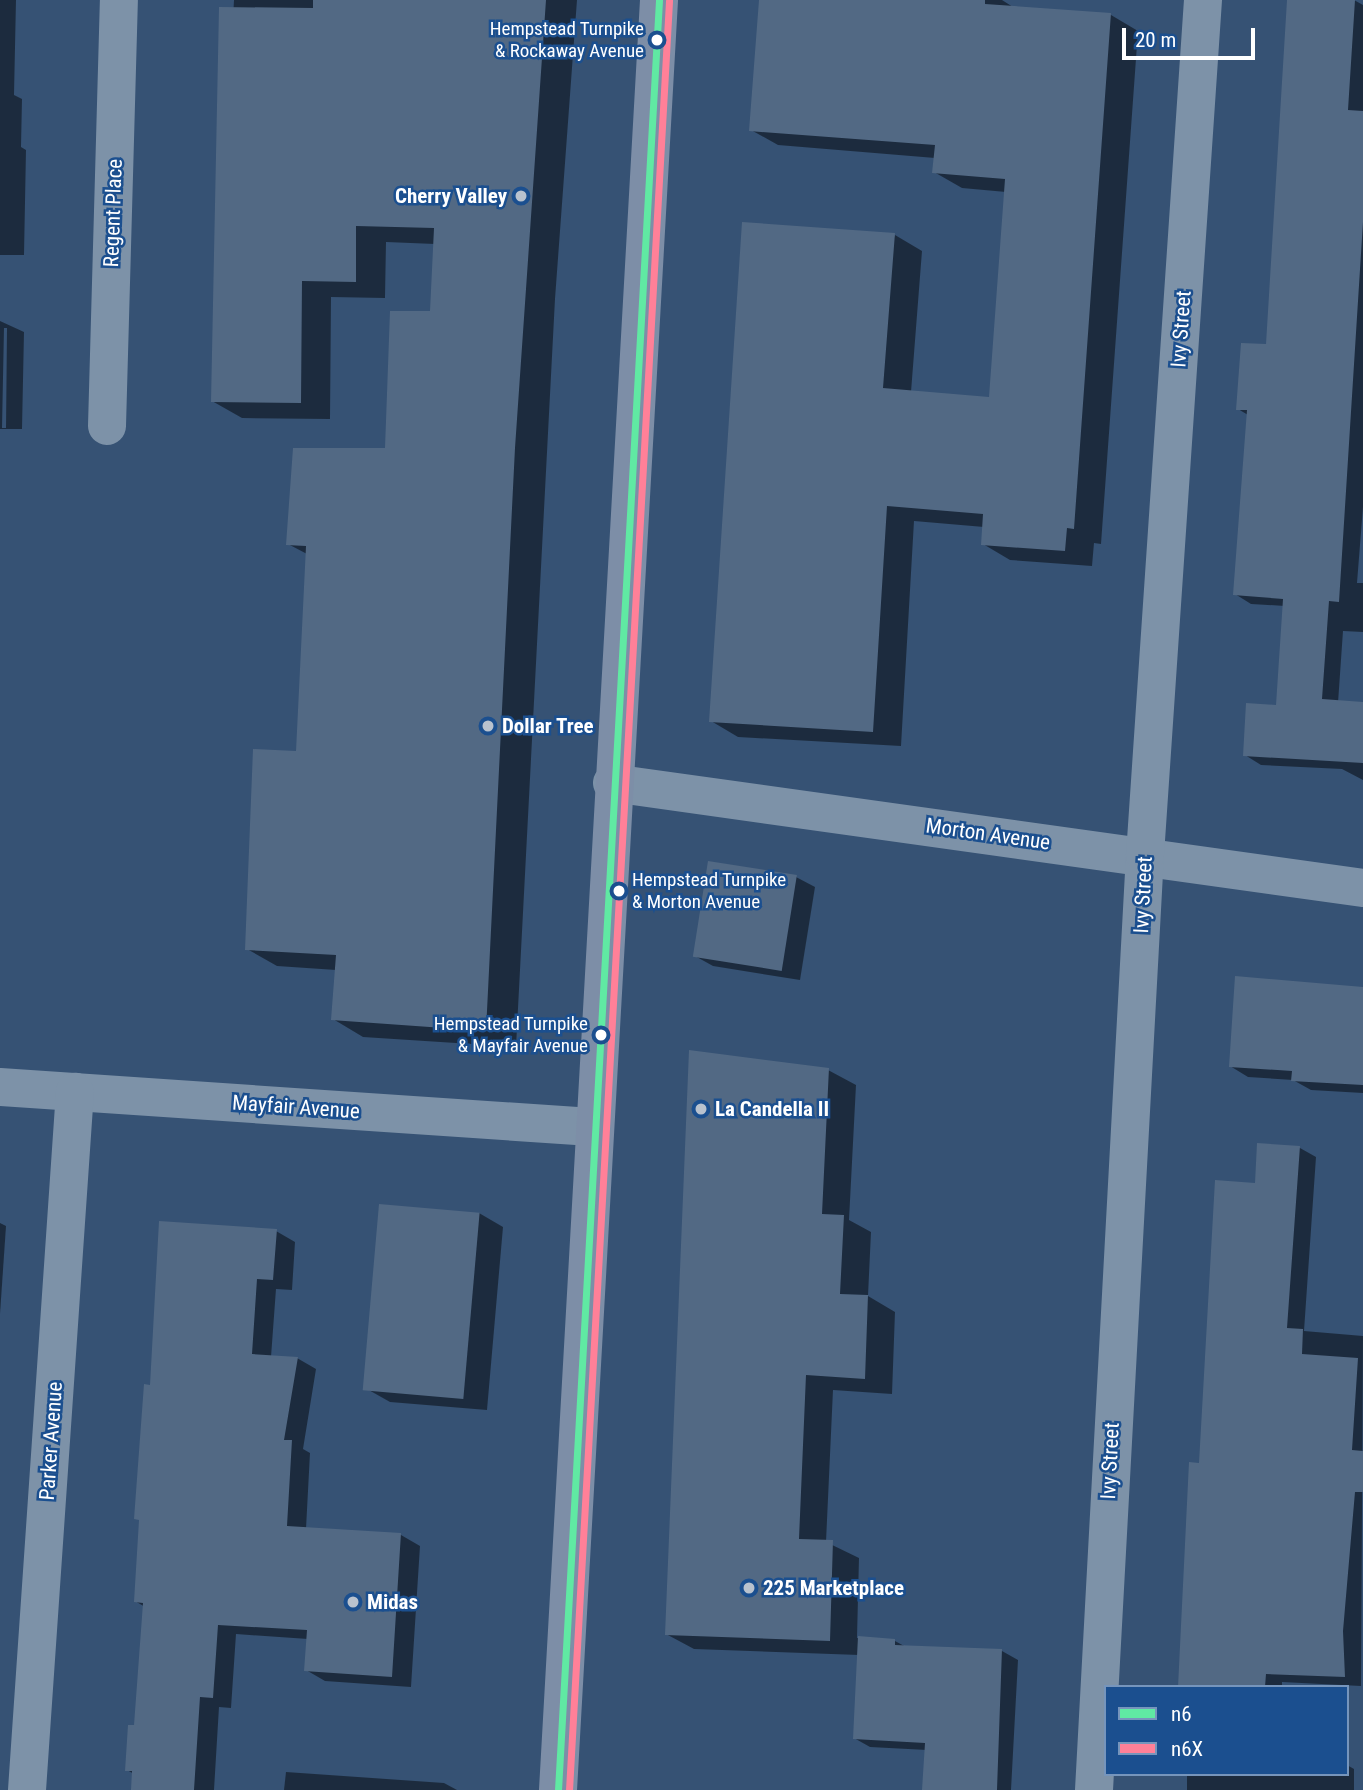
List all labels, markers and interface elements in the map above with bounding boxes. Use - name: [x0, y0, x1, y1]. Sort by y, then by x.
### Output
- scale bar: [1125, 14, 1258, 58]
- place label: Hempstead Turnpike & Rockaway Avenue: [489, 18, 644, 62]
- text: 20 m: [1135, 28, 1176, 52]
- marker: Hempstead Turnpike & Rockaway Avenue: [650, 33, 664, 47]
- street label: Regent Place: [99, 158, 127, 268]
- place label: Cherry Valley: [395, 183, 507, 209]
- marker: Cherry Valley: [513, 188, 529, 204]
- street label: Ivy Street: [1166, 290, 1196, 368]
- place label: Dollar Tree: [502, 713, 594, 739]
- marker: Dollar Tree: [480, 718, 496, 734]
- street label: Morton Avenue: [924, 813, 1052, 855]
- street label: Ivy Street: [1128, 856, 1158, 934]
- place label: Hempstead Turnpike & Morton Avenue: [632, 869, 787, 913]
- marker: Hempstead Turnpike & Morton Avenue: [612, 884, 626, 898]
- place label: Hempstead Turnpike & Mayfair Avenue: [433, 1013, 588, 1057]
- marker: Hempstead Turnpike & Mayfair Avenue: [594, 1028, 608, 1042]
- street label: Mayfair Avenue: [231, 1090, 361, 1124]
- place label: La Candella II: [715, 1096, 829, 1122]
- marker: La Candella II: [693, 1101, 709, 1117]
- street label: Parker Avenue: [34, 1381, 68, 1501]
- street label: Ivy Street: [1095, 1422, 1125, 1500]
- place label: 225 Marketplace: [763, 1575, 904, 1601]
- marker: 225 Marketplace: [741, 1580, 757, 1596]
- place label: Midas: [367, 1589, 418, 1615]
- marker: Midas: [345, 1594, 361, 1610]
- legend: [1104, 1685, 1349, 1776]
- text: n6: [1171, 1702, 1192, 1726]
- text: n6X: [1171, 1737, 1203, 1761]

